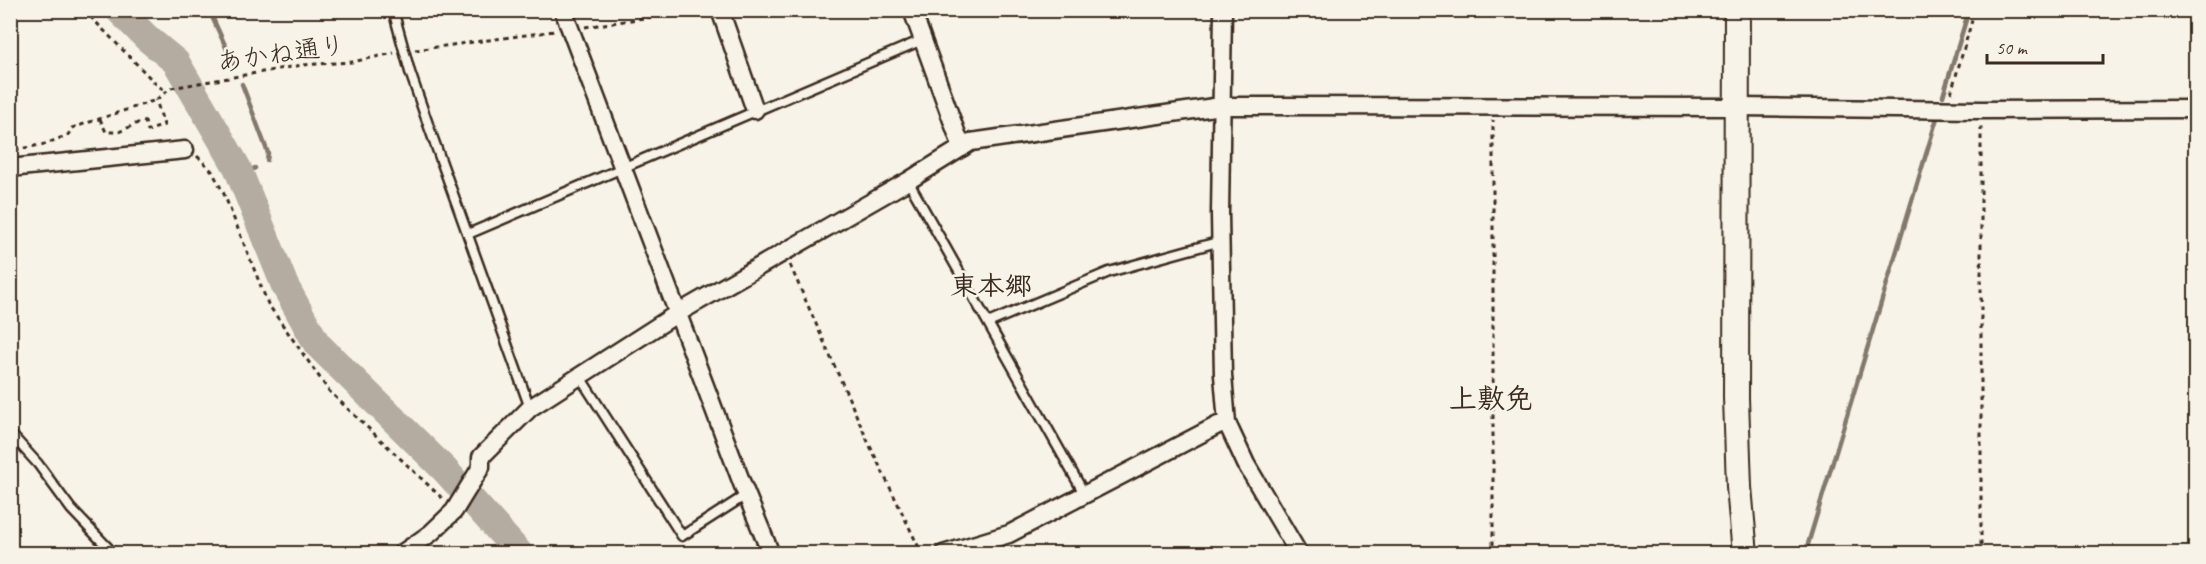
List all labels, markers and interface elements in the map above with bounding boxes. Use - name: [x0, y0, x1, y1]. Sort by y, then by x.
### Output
- scale bar: [1987, 27, 2102, 65]
- street label: あかね通り: [214, 28, 348, 79]
- text: 50 m: [1996, 37, 2029, 59]
- district label: 東本郷: [951, 269, 1032, 303]
- district label: 上敷免: [1449, 381, 1533, 416]

